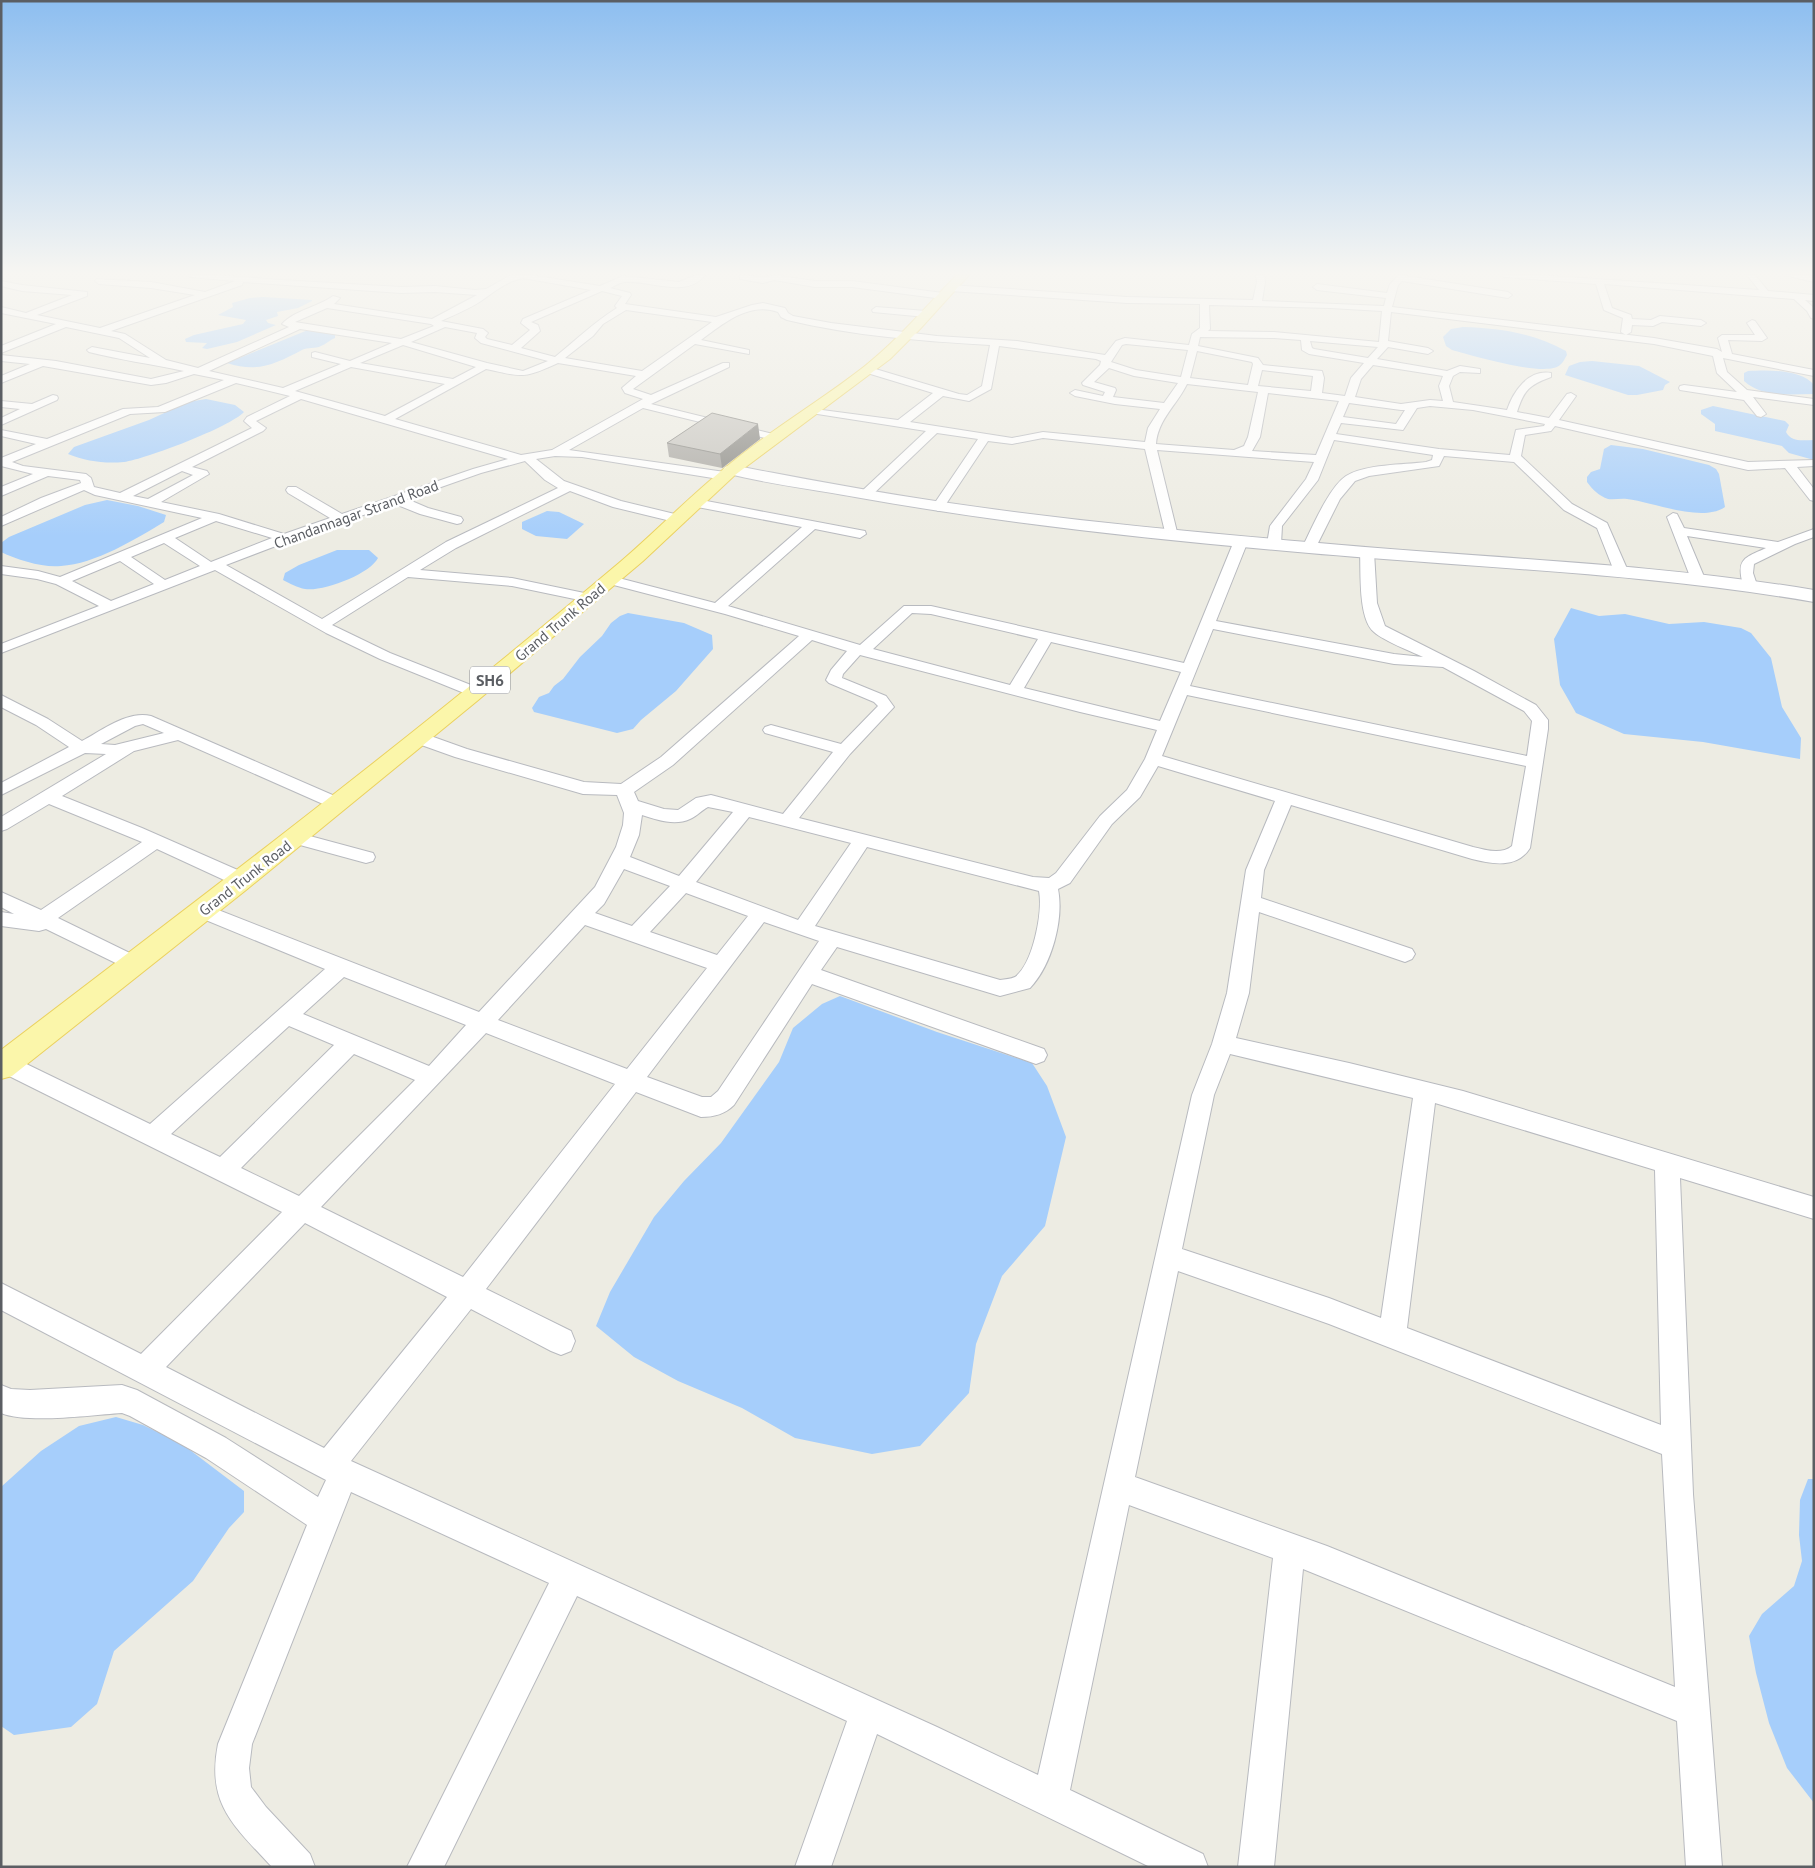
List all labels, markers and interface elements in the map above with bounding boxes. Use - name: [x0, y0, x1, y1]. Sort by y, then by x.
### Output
- street label: Chandannagar Strand Road: [271, 475, 441, 553]
- street label: Grand Trunk Road: [511, 579, 609, 665]
- road number: SH6: [470, 666, 510, 694]
- street label: Grand Trunk Road: [195, 836, 295, 920]

